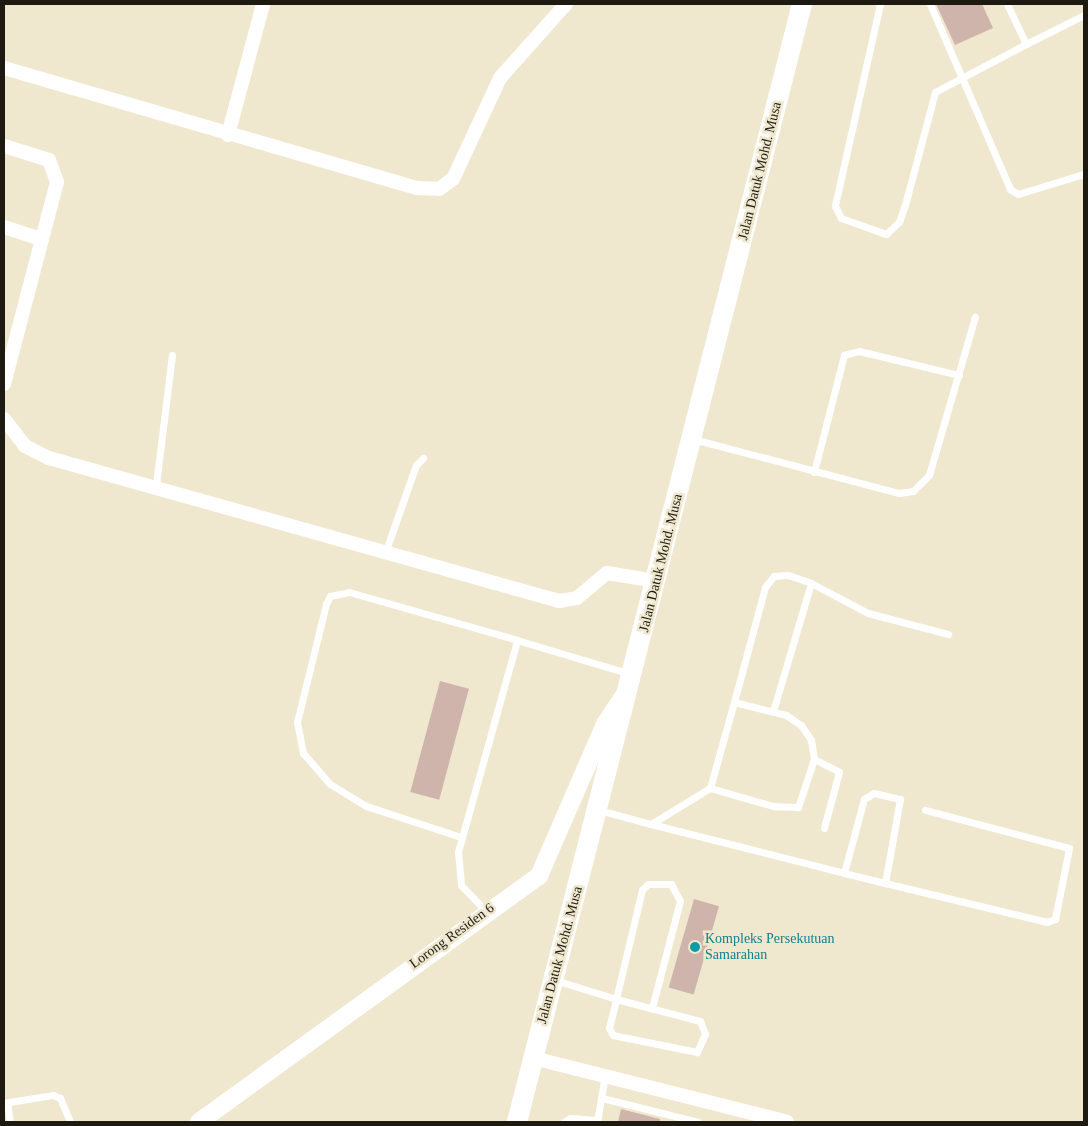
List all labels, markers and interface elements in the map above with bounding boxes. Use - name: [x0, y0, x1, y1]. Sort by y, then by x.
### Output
- street label: Jalan Datuk Mohd. Musa: [735, 100, 785, 242]
- street label: Jalan Datuk Mohd. Musa: [636, 492, 686, 634]
- street label: Jalan Datuk Mohd. Musa: [534, 884, 586, 1026]
- street label: Lorong Residen 6: [406, 900, 498, 972]
- place label: Kompleks Persekutuan Samarahan: [705, 931, 834, 964]
- marker: Kompleks Persekutuan Samarahan: [689, 941, 701, 953]

